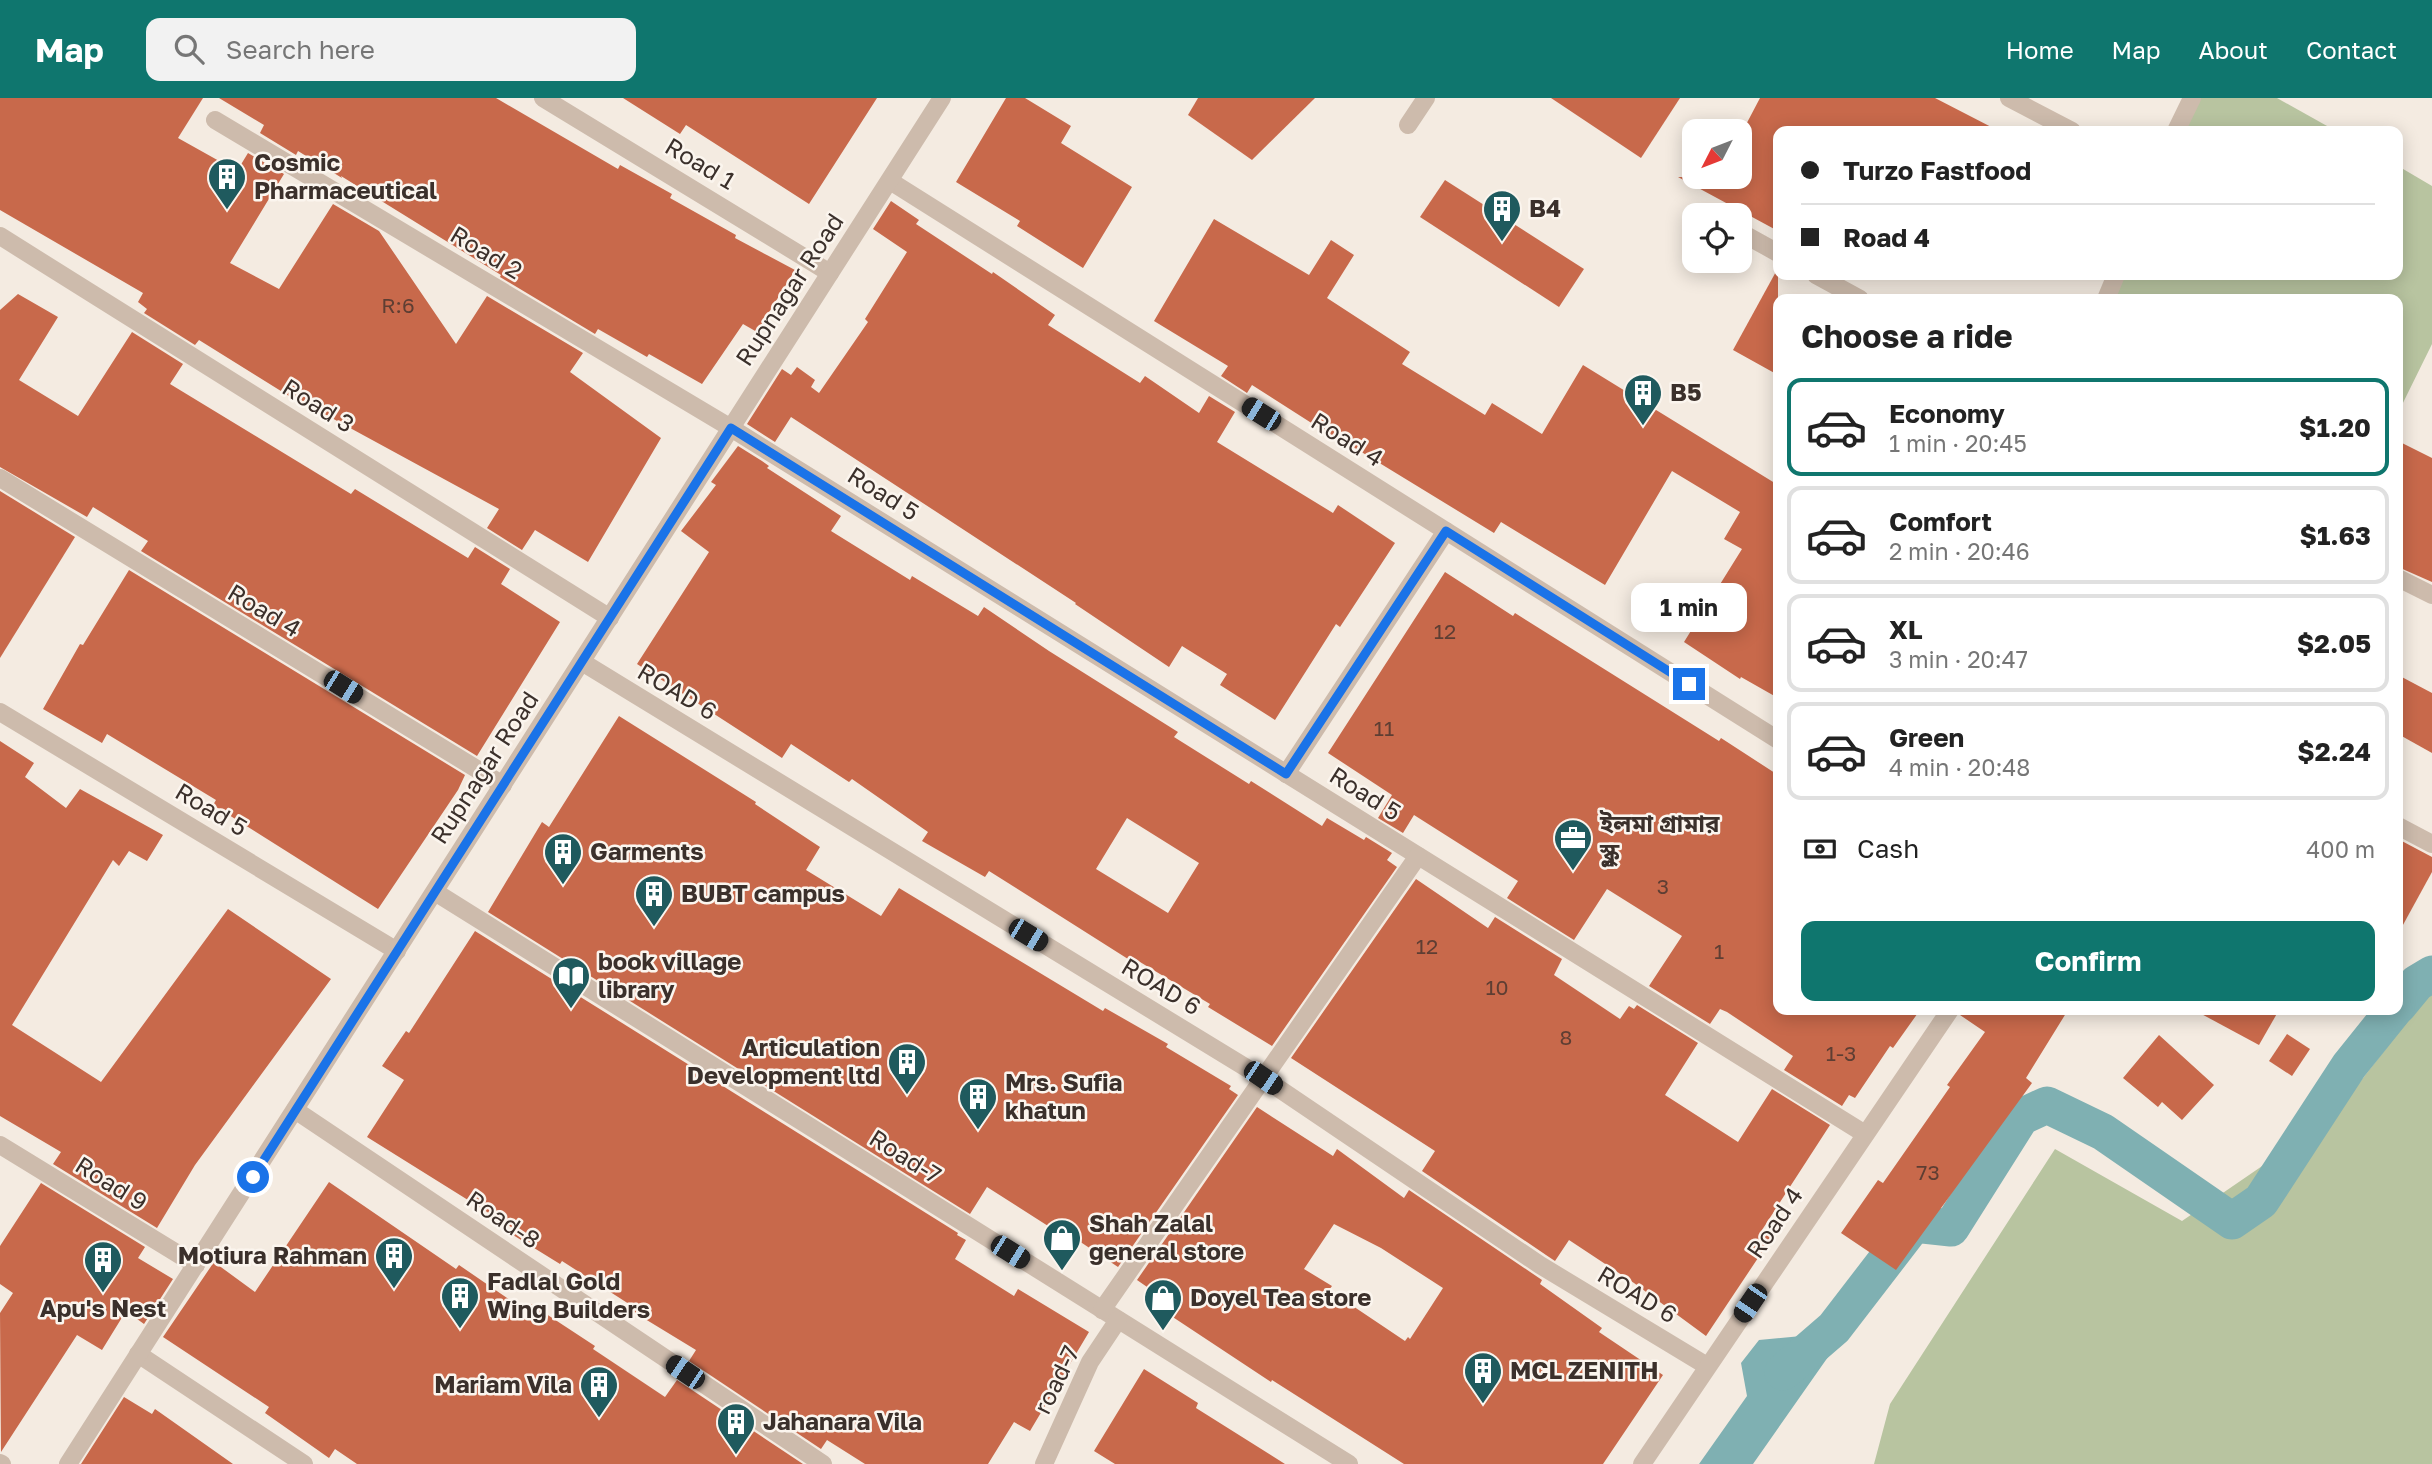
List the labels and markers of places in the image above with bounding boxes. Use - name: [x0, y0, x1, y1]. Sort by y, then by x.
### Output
- place label: Cosmic Pharmaceutical: [254, 147, 437, 204]
- building icon: Cosmic Pharmaceutical: [206, 156, 248, 211]
- building icon: B4: [1481, 188, 1523, 243]
- place label: B4: [1529, 193, 1561, 222]
- building icon: B5: [1622, 372, 1664, 427]
- place label: B5: [1670, 377, 1702, 406]
- place label: ইলমা গ্রামার স্কুল: [1599, 808, 1720, 868]
- office icon: ইলমা গ্রামার স্কুল: [1552, 817, 1594, 872]
- building icon: Garments: [542, 831, 584, 886]
- place label: Garments: [590, 836, 704, 865]
- building icon: BUBT campus: [633, 873, 675, 928]
- place label: BUBT campus: [681, 878, 845, 907]
- place label: book village library: [598, 946, 741, 1003]
- library icon: book village library: [550, 955, 592, 1010]
- place label: Articulation Development ltd: [687, 1032, 880, 1089]
- building icon: Articulation Development ltd: [886, 1041, 928, 1096]
- place label: Mrs. Sufia khatun: [1005, 1067, 1123, 1124]
- building icon: Mrs. Sufia khatun: [957, 1076, 999, 1131]
- place label: Shah Zalal general store: [1089, 1208, 1244, 1265]
- shop icon: Shah Zalal general store: [1041, 1217, 1083, 1272]
- building icon: Motiura Rahman: [373, 1235, 415, 1290]
- building icon: Apu's Nest: [82, 1239, 124, 1294]
- place label: Motiura Rahman: [178, 1240, 367, 1269]
- place label: Fadlal Gold Wing Builders: [487, 1266, 650, 1323]
- building icon: Fadlal Gold Wing Builders: [439, 1275, 481, 1330]
- shop icon: Doyel Tea store: [1142, 1277, 1184, 1332]
- place label: Doyel Tea store: [1190, 1282, 1371, 1311]
- place label: Apu's Nest: [40, 1293, 166, 1322]
- building icon: MCL ZENITH: [1462, 1350, 1504, 1405]
- place label: MCL ZENITH: [1510, 1355, 1658, 1384]
- building icon: Mariam Vila: [578, 1364, 620, 1419]
- place label: Mariam Vila: [434, 1369, 572, 1398]
- building icon: Jahanara Vila: [715, 1401, 757, 1456]
- place label: Jahanara Vila: [763, 1406, 922, 1435]

